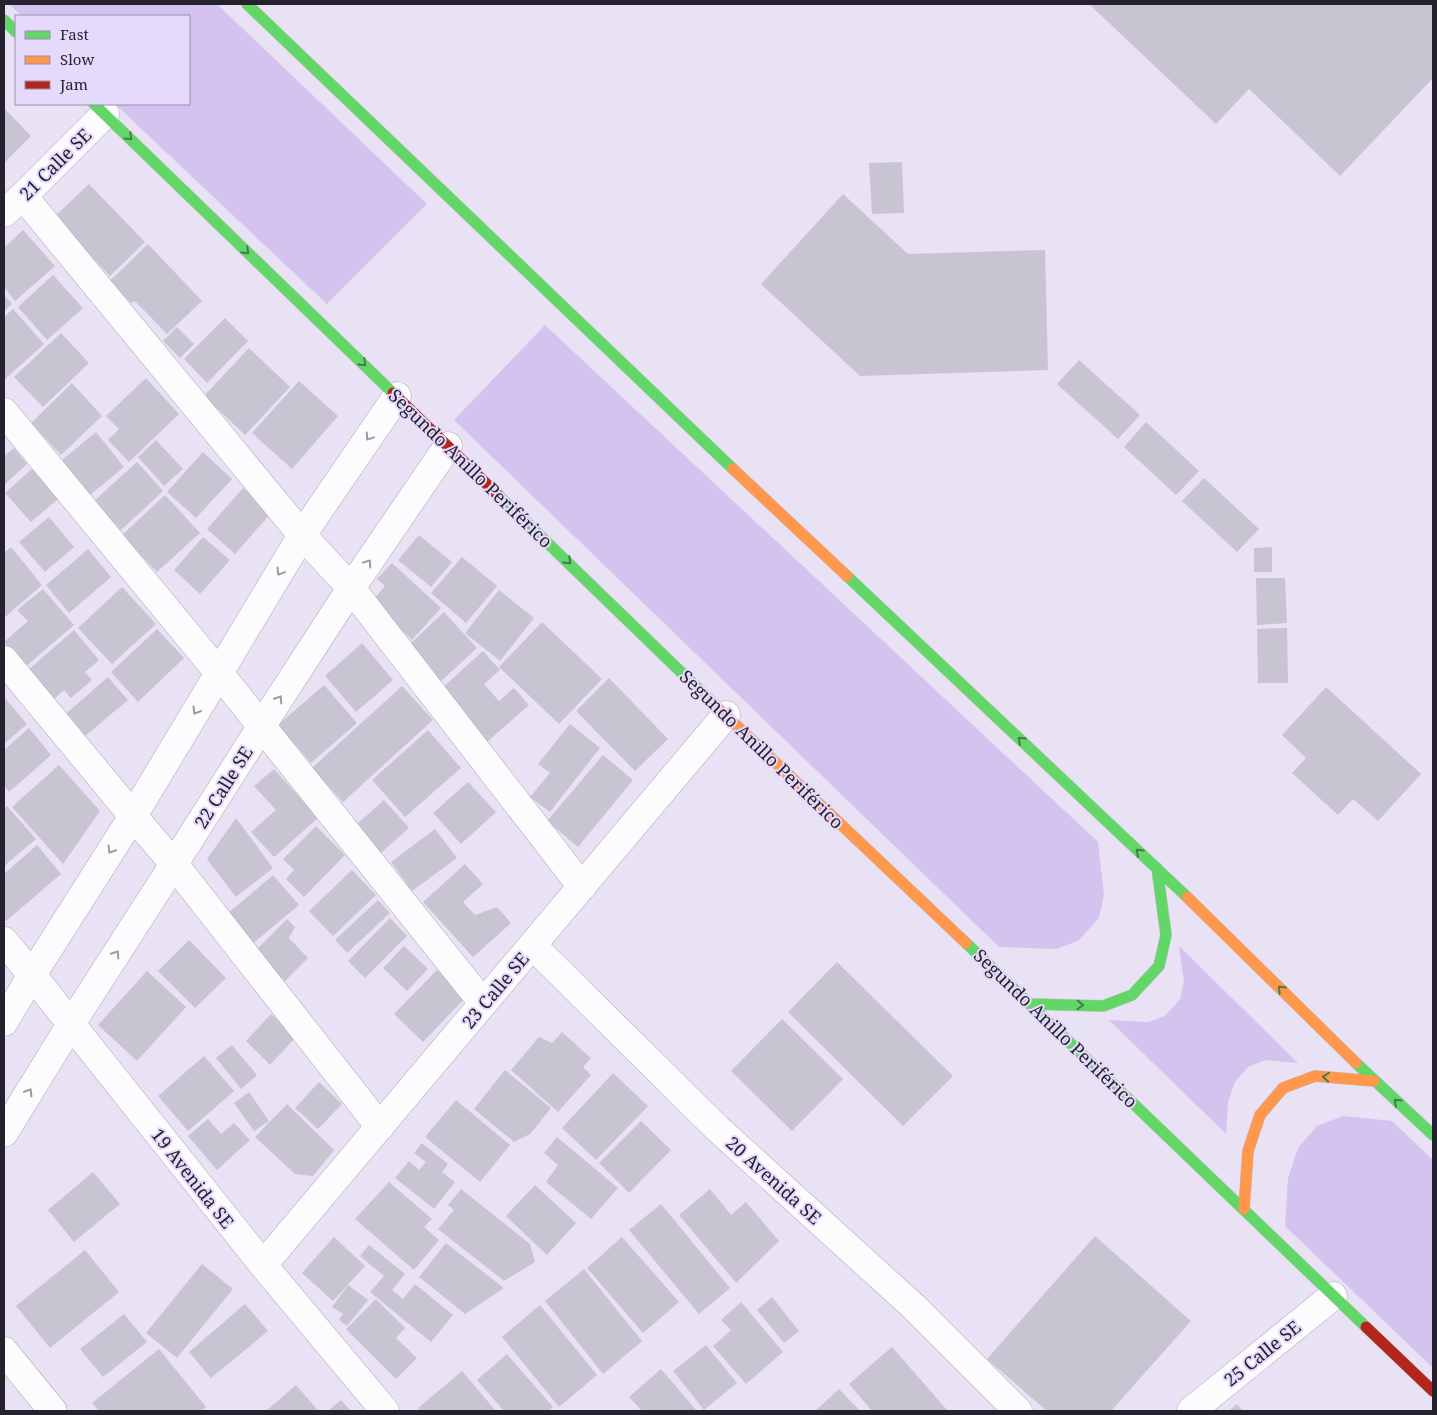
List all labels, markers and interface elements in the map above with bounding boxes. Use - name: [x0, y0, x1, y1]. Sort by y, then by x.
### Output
- legend: [15, 15, 190, 105]
- text: Fast: [60, 24, 89, 44]
- text: Slow: [60, 49, 94, 69]
- text: Jam: [59, 74, 88, 94]
- street label: 21 Calle SE: [14, 123, 96, 205]
- one-way arrow: [124, 132, 133, 141]
- one-way arrow: [240, 245, 249, 254]
- one-way arrow: [357, 358, 366, 367]
- street label: Segundo Anillo Periférico: [384, 383, 558, 553]
- one-way arrow: [366, 431, 376, 440]
- one-way arrow: [562, 556, 571, 565]
- one-way arrow: [362, 559, 371, 569]
- one-way arrow: [276, 567, 286, 576]
- street label: Segundo Anillo Periférico: [675, 664, 849, 834]
- one-way arrow: [272, 695, 282, 704]
- one-way arrow: [193, 706, 203, 715]
- one-way arrow: [1018, 737, 1027, 746]
- street label: 22 Calle SE: [188, 741, 258, 833]
- one-way arrow: [108, 845, 118, 854]
- one-way arrow: [1136, 849, 1145, 858]
- street label: Segundo Anillo Periférico: [969, 943, 1143, 1113]
- street label: 23 Calle SE: [456, 947, 534, 1033]
- one-way arrow: [110, 951, 120, 960]
- one-way arrow: [1277, 986, 1286, 995]
- one-way arrow: [1076, 1000, 1084, 1011]
- one-way arrow: [1322, 1072, 1330, 1083]
- one-way arrow: [23, 1088, 33, 1097]
- one-way arrow: [1394, 1099, 1403, 1108]
- street label: 19 Avenida SE: [146, 1123, 240, 1233]
- street label: 20 Avenida SE: [721, 1131, 827, 1229]
- street label: 25 Calle SE: [1219, 1315, 1305, 1391]

